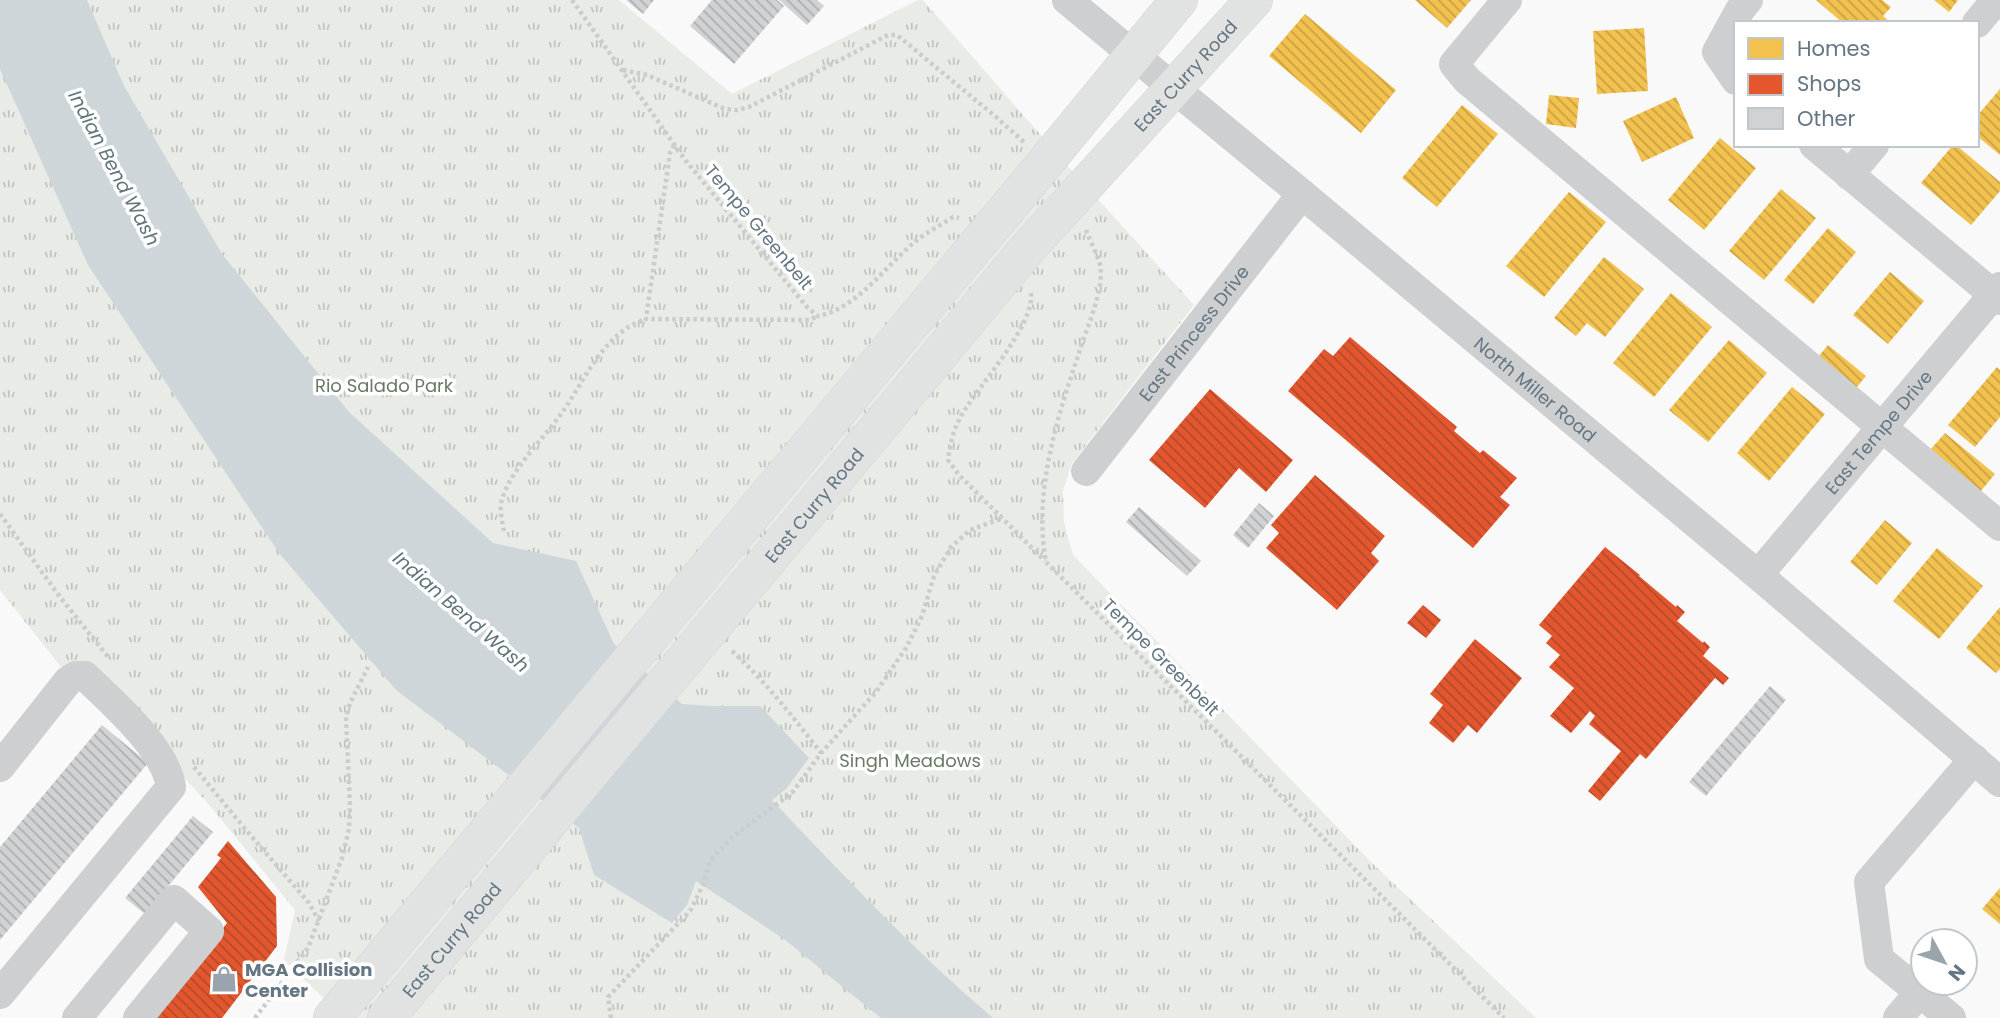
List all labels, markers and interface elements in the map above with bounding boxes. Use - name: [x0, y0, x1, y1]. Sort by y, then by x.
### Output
- street label: East Curry Road: [1128, 14, 1243, 137]
- legend: [1734, 21, 1979, 147]
- text: Homes: [1797, 34, 1871, 63]
- text: Shops: [1797, 69, 1861, 98]
- water label: Indian Bend Wash: [62, 85, 166, 251]
- text: Other: [1797, 104, 1856, 133]
- street label: Tempe Greenbelt: [699, 159, 819, 295]
- street label: East Princess Drive: [1133, 260, 1255, 406]
- street label: North Miller Road: [1469, 331, 1602, 447]
- street label: East Tempe Drive: [1819, 364, 1938, 499]
- park label: Rio Salado Park: [315, 373, 454, 398]
- street label: East Curry Road: [758, 442, 869, 568]
- water label: Indian Bend Wash: [387, 545, 535, 679]
- street label: Tempe Greenbelt: [1097, 593, 1225, 721]
- park label: Singh Meadows: [839, 748, 981, 773]
- street label: East Curry Road: [396, 877, 507, 1003]
- north arrow: [1909, 927, 1979, 997]
- place label: MGA Collision Center: [245, 957, 372, 1003]
- text: N: [1942, 958, 1972, 987]
- shop icon: MGA Collision Center: [209, 964, 239, 994]

